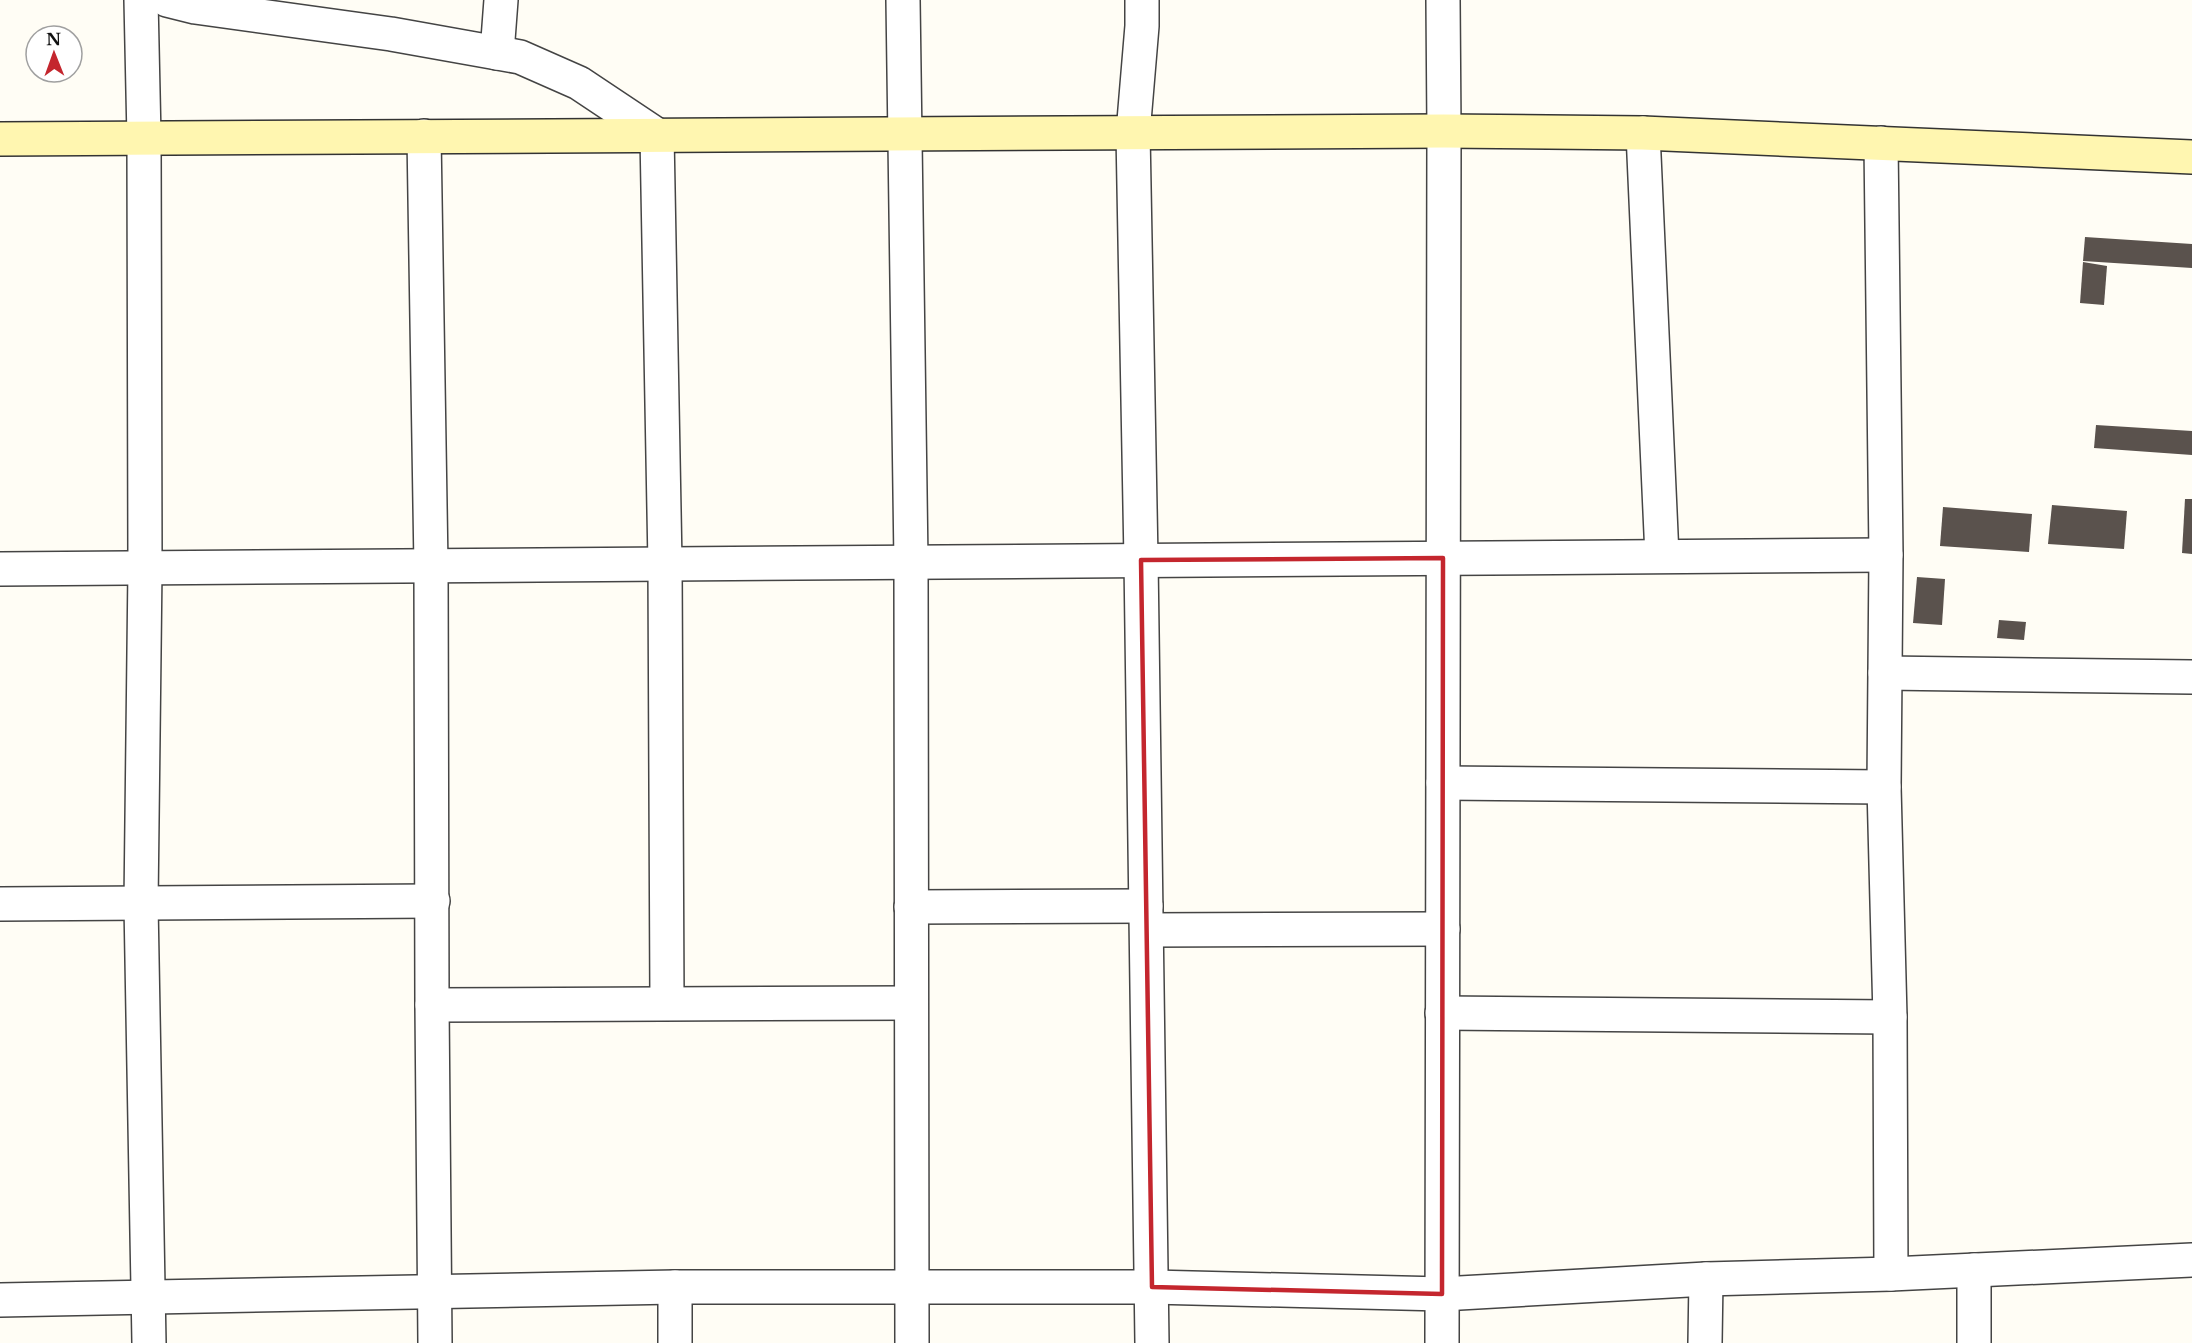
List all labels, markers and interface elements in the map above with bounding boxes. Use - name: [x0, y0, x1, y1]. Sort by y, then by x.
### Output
- north arrow: [24, 24, 84, 84]
- text: N: [46, 29, 61, 49]

